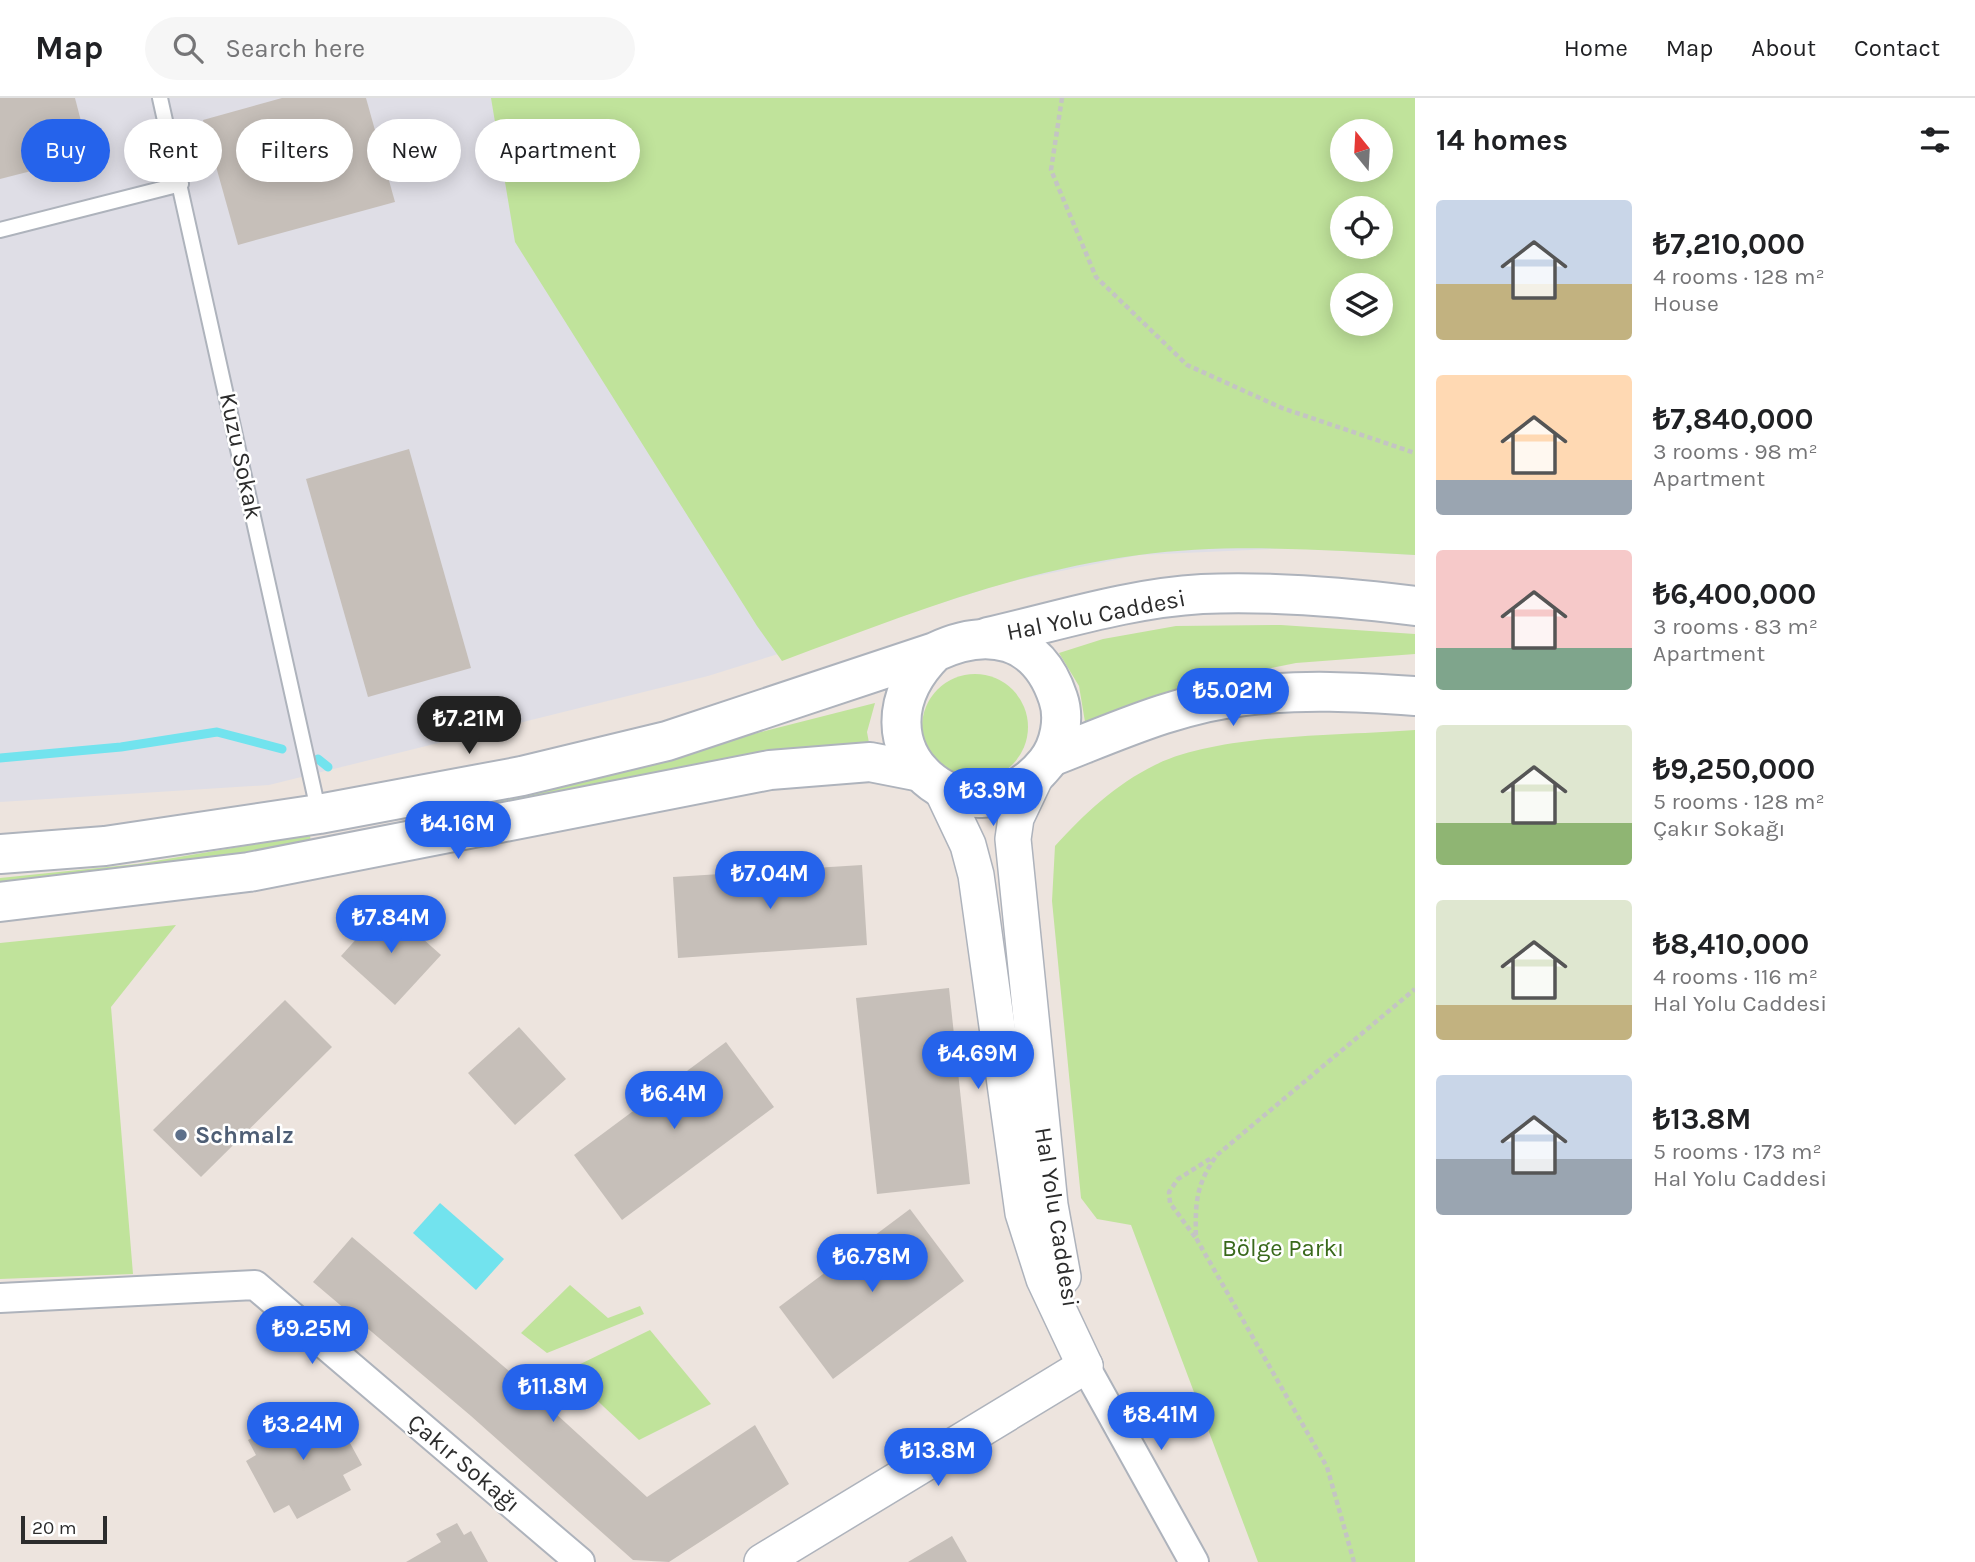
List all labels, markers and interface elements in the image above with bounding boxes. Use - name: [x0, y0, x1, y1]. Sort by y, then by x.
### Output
- search box: [145, 17, 635, 80]
- text: Map: [35, 29, 103, 67]
- icon: search: [169, 29, 207, 67]
- text: Search here: [225, 33, 365, 64]
- text: Home: [1564, 34, 1628, 62]
- text: Map: [1666, 34, 1713, 62]
- text: About: [1751, 34, 1816, 62]
- text: Contact: [1854, 34, 1940, 62]
- chip: Buy: [21, 119, 110, 182]
- chip: Rent: [124, 119, 222, 182]
- chip: Filters: [236, 119, 353, 182]
- chip: New: [367, 119, 461, 182]
- chip: Apartment: [475, 119, 640, 182]
- north arrow: [1330, 119, 1393, 182]
- map controls: [1330, 119, 1393, 336]
- icon: filters: [1916, 121, 1954, 159]
- text: 14 homes: [1436, 122, 1568, 158]
- button: locate: [1330, 196, 1393, 259]
- text: ₺7,210,000: [1653, 226, 1805, 262]
- icon: home: [1492, 228, 1576, 312]
- text: 4 rooms · 128 m²: [1653, 263, 1825, 290]
- button: layers: [1330, 273, 1393, 336]
- text: House: [1653, 290, 1719, 317]
- street label: Kuzu Sokak: [214, 390, 268, 522]
- text: ₺7,840,000: [1653, 401, 1813, 437]
- icon: home: [1492, 403, 1576, 487]
- text: 3 rooms · 98 m²: [1653, 438, 1818, 465]
- text: Apartment: [1653, 465, 1765, 492]
- text: ₺6,400,000: [1653, 576, 1816, 612]
- icon: home: [1492, 578, 1576, 662]
- street label: Hal Yolu Caddesi: [1004, 584, 1188, 646]
- text: 3 rooms · 83 m²: [1653, 613, 1818, 640]
- text: Apartment: [1653, 640, 1765, 667]
- pin: ₺5.02M: [1176, 668, 1290, 728]
- text: ₺5.02M: [1193, 677, 1273, 704]
- pin: ₺7.21M: [412, 696, 526, 756]
- text: ₺7.21M: [433, 705, 505, 732]
- text: ₺9,250,000: [1653, 751, 1815, 787]
- icon: home: [1492, 753, 1576, 837]
- pin: ₺3.9M: [944, 768, 1042, 828]
- text: ₺3.9M: [960, 777, 1026, 804]
- text: 5 rooms · 128 m²: [1653, 788, 1825, 815]
- pin: ₺4.16M: [401, 802, 515, 861]
- text: ₺4.16M: [421, 810, 495, 837]
- text: Çakır Sokağı: [1653, 815, 1785, 842]
- pin: ₺7.04M: [713, 852, 827, 911]
- text: ₺7.04M: [731, 860, 809, 887]
- pin: ₺7.84M: [334, 896, 448, 955]
- text: ₺7.84M: [352, 904, 430, 931]
- text: ₺8,410,000: [1653, 926, 1809, 962]
- icon: home: [1492, 928, 1576, 1012]
- text: 4 rooms · 116 m²: [1653, 963, 1818, 990]
- text: Hal Yolu Caddesi: [1653, 990, 1827, 1017]
- pin: ₺4.69M: [921, 1032, 1035, 1091]
- text: ₺4.69M: [938, 1040, 1018, 1067]
- pin: ₺6.4M: [625, 1072, 723, 1131]
- text: ₺6.4M: [641, 1080, 707, 1107]
- text: ₺13.8M: [1653, 1101, 1752, 1137]
- icon: home: [1492, 1103, 1576, 1187]
- place label: Schmalz: [195, 1121, 294, 1149]
- street label: Hal Yolu Caddesi: [1029, 1125, 1085, 1309]
- marker: Schmalz: [173, 1127, 189, 1143]
- text: 5 rooms · 173 m²: [1653, 1138, 1822, 1165]
- text: Hal Yolu Caddesi: [1653, 1165, 1827, 1192]
- pin: ₺6.78M: [815, 1234, 929, 1294]
- park label: Bölge Parkı: [1222, 1234, 1344, 1262]
- text: ₺6.78M: [833, 1243, 911, 1270]
- pin: ₺9.25M: [255, 1306, 369, 1366]
- text: ₺9.25M: [272, 1315, 352, 1342]
- pin: ₺11.8M: [496, 1364, 610, 1424]
- text: ₺11.8M: [518, 1373, 588, 1400]
- pin: ₺8.41M: [1104, 1392, 1218, 1452]
- text: ₺8.41M: [1124, 1401, 1198, 1428]
- pin: ₺3.24M: [246, 1402, 360, 1462]
- street label: Çakır Sokağı: [402, 1408, 526, 1518]
- text: ₺3.24M: [263, 1411, 343, 1438]
- pin: ₺13.8M: [881, 1428, 995, 1488]
- text: ₺13.8M: [900, 1437, 976, 1464]
- scale bar: [21, 1513, 107, 1545]
- text: 20 m: [32, 1517, 77, 1539]

